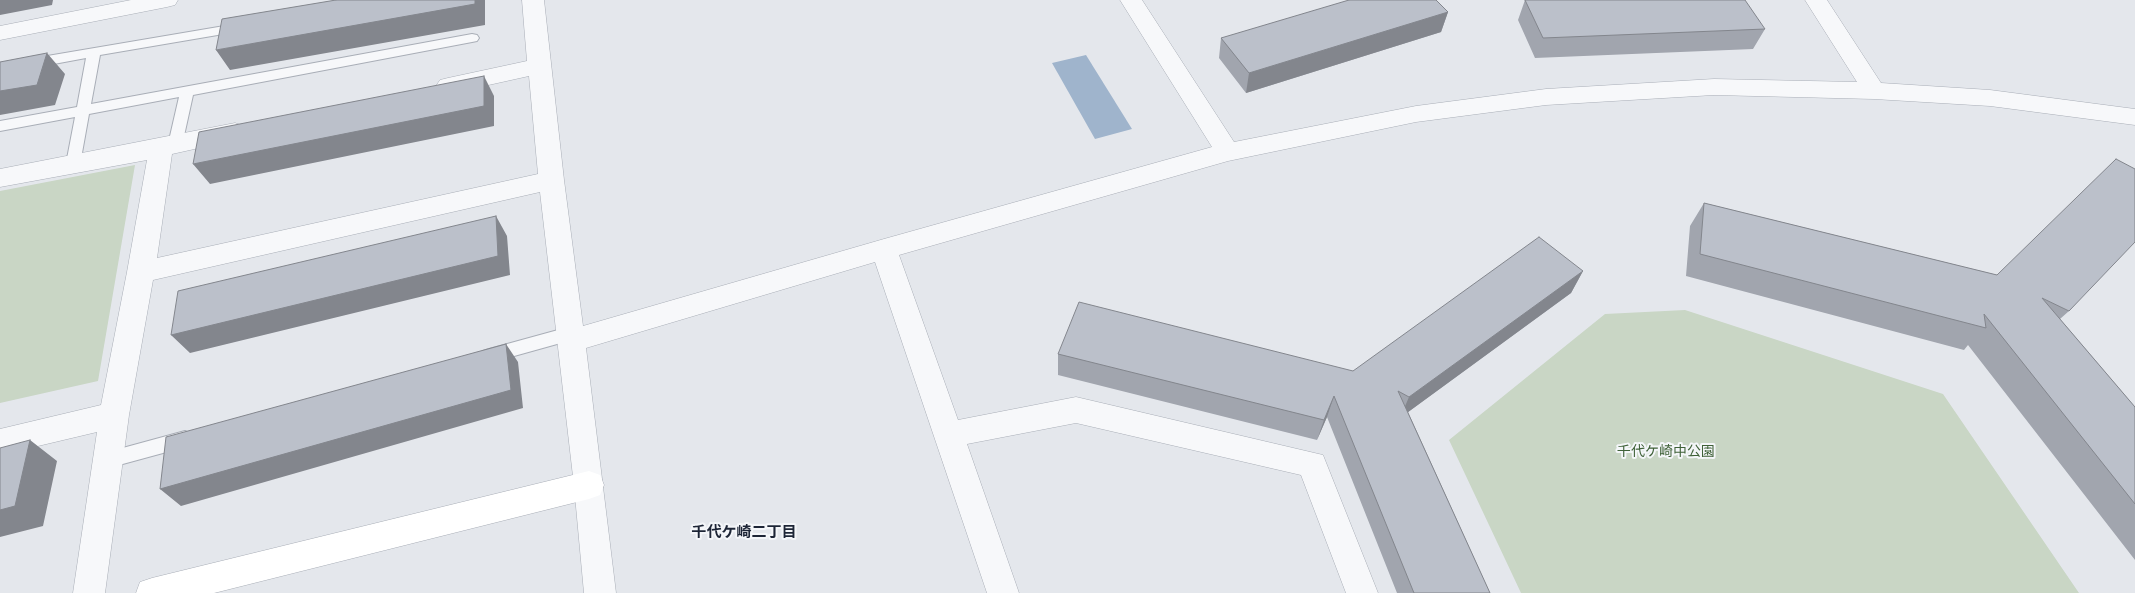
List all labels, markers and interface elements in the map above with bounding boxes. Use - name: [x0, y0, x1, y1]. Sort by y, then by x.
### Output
- park label: 千代ケ崎中公園: [1617, 444, 1715, 460]
- district label: 千代ケ崎二丁目: [692, 524, 796, 542]

